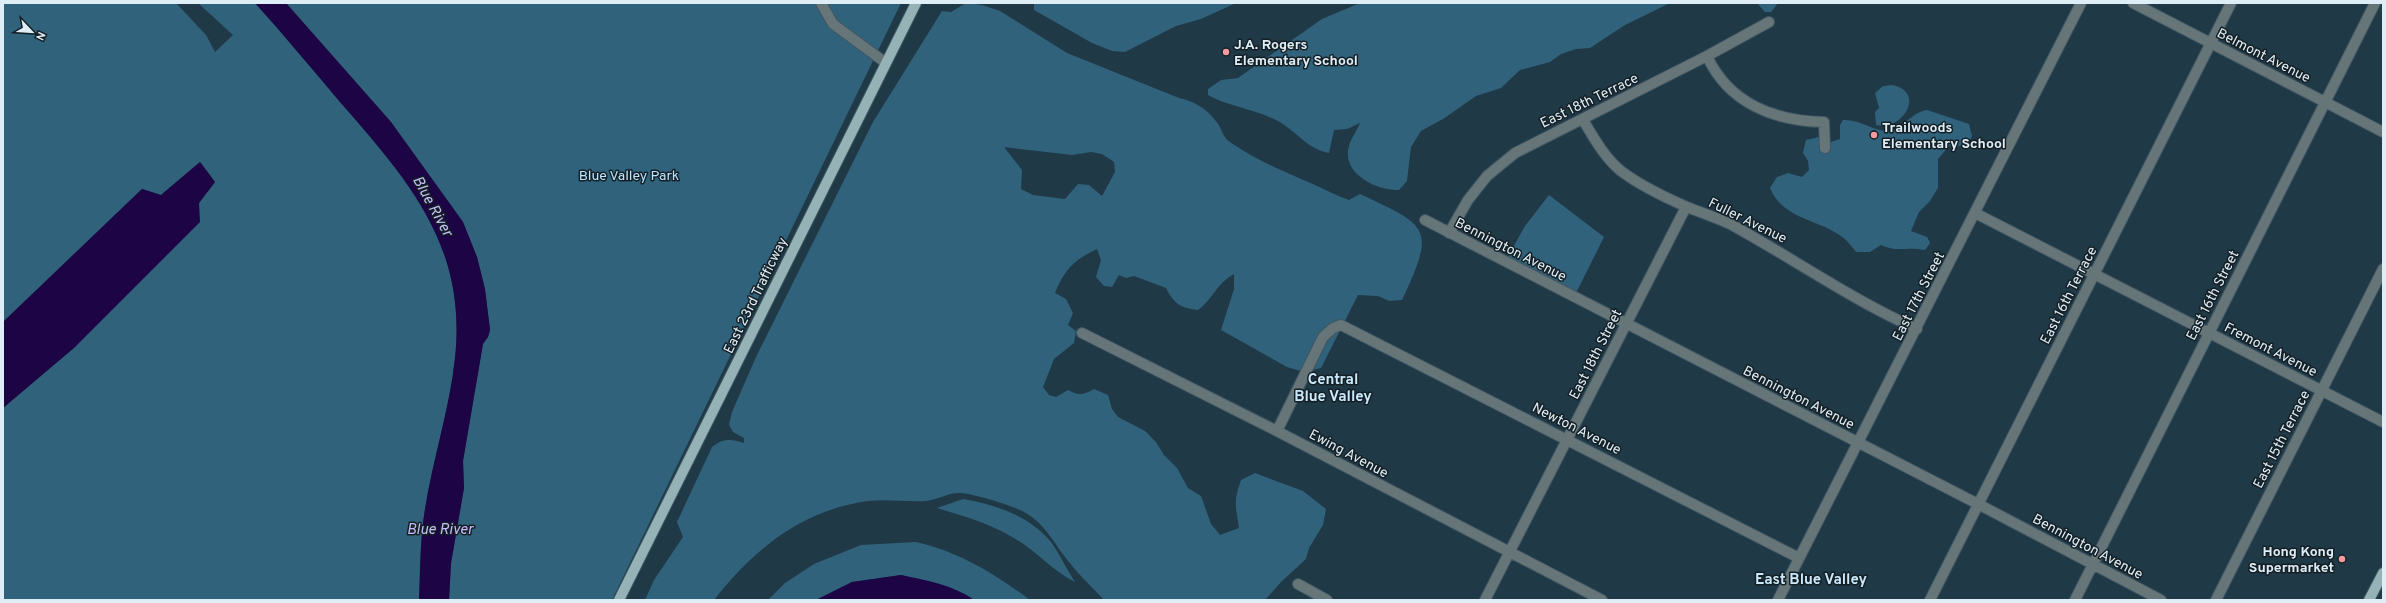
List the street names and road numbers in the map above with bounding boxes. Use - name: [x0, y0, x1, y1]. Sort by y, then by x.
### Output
- street label: Belmont Avenue: [2214, 25, 2313, 87]
- street label: East 18th Terrace: [1538, 70, 1642, 132]
- street label: Fuller Avenue: [1705, 195, 1789, 248]
- street label: Bennington Avenue: [1452, 215, 1569, 286]
- street label: East 23rd Trafficway: [721, 235, 792, 357]
- street label: East 16th Terrace: [2037, 244, 2101, 347]
- street label: East 16th Street: [2183, 248, 2243, 344]
- street label: East 17th Street: [1890, 249, 1949, 344]
- street label: East 18th Street: [1566, 307, 1626, 403]
- street label: Fremont Avenue: [2221, 320, 2320, 381]
- street label: Bennington Avenue: [1740, 363, 1857, 434]
- street label: East 15th Terrace: [2250, 388, 2314, 491]
- street label: Newton Avenue: [1529, 400, 1624, 459]
- street label: Ewing Avenue: [1306, 426, 1391, 482]
- street label: Bennington Avenue: [2029, 511, 2145, 584]

